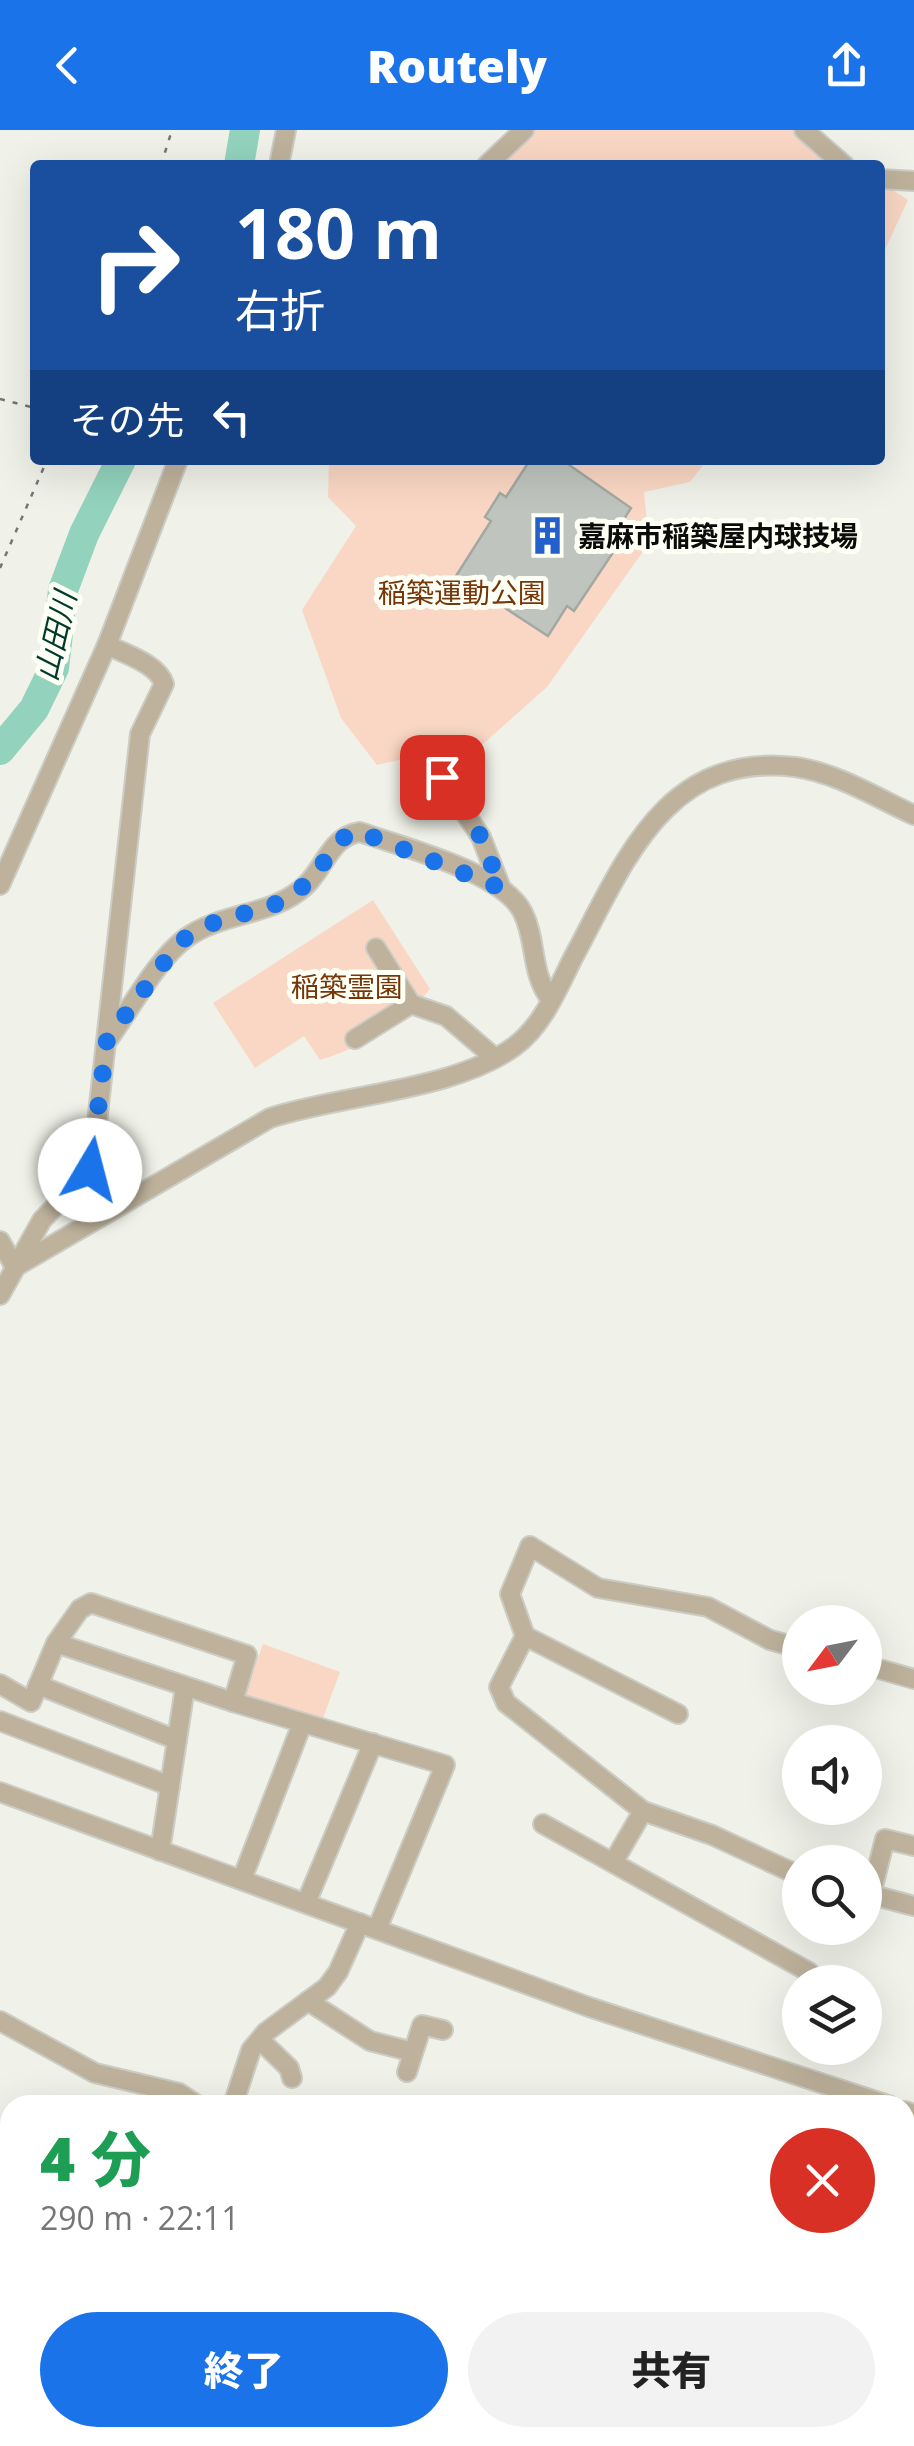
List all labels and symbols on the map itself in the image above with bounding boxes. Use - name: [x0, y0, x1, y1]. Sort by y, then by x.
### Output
- building icon: 嘉麻市稲築屋内球技場: [527, 514, 569, 556]
- place label: 嘉麻市稲築屋内球技場: [578, 516, 858, 554]
- park label: 稲築運動公園: [378, 573, 546, 611]
- water label: 山田川: [25, 585, 86, 684]
- pin: [400, 735, 485, 820]
- park label: 稲築霊園: [291, 967, 403, 1005]
- position arrow: [38, 1118, 142, 1222]
- north arrow: [782, 1605, 882, 1705]

